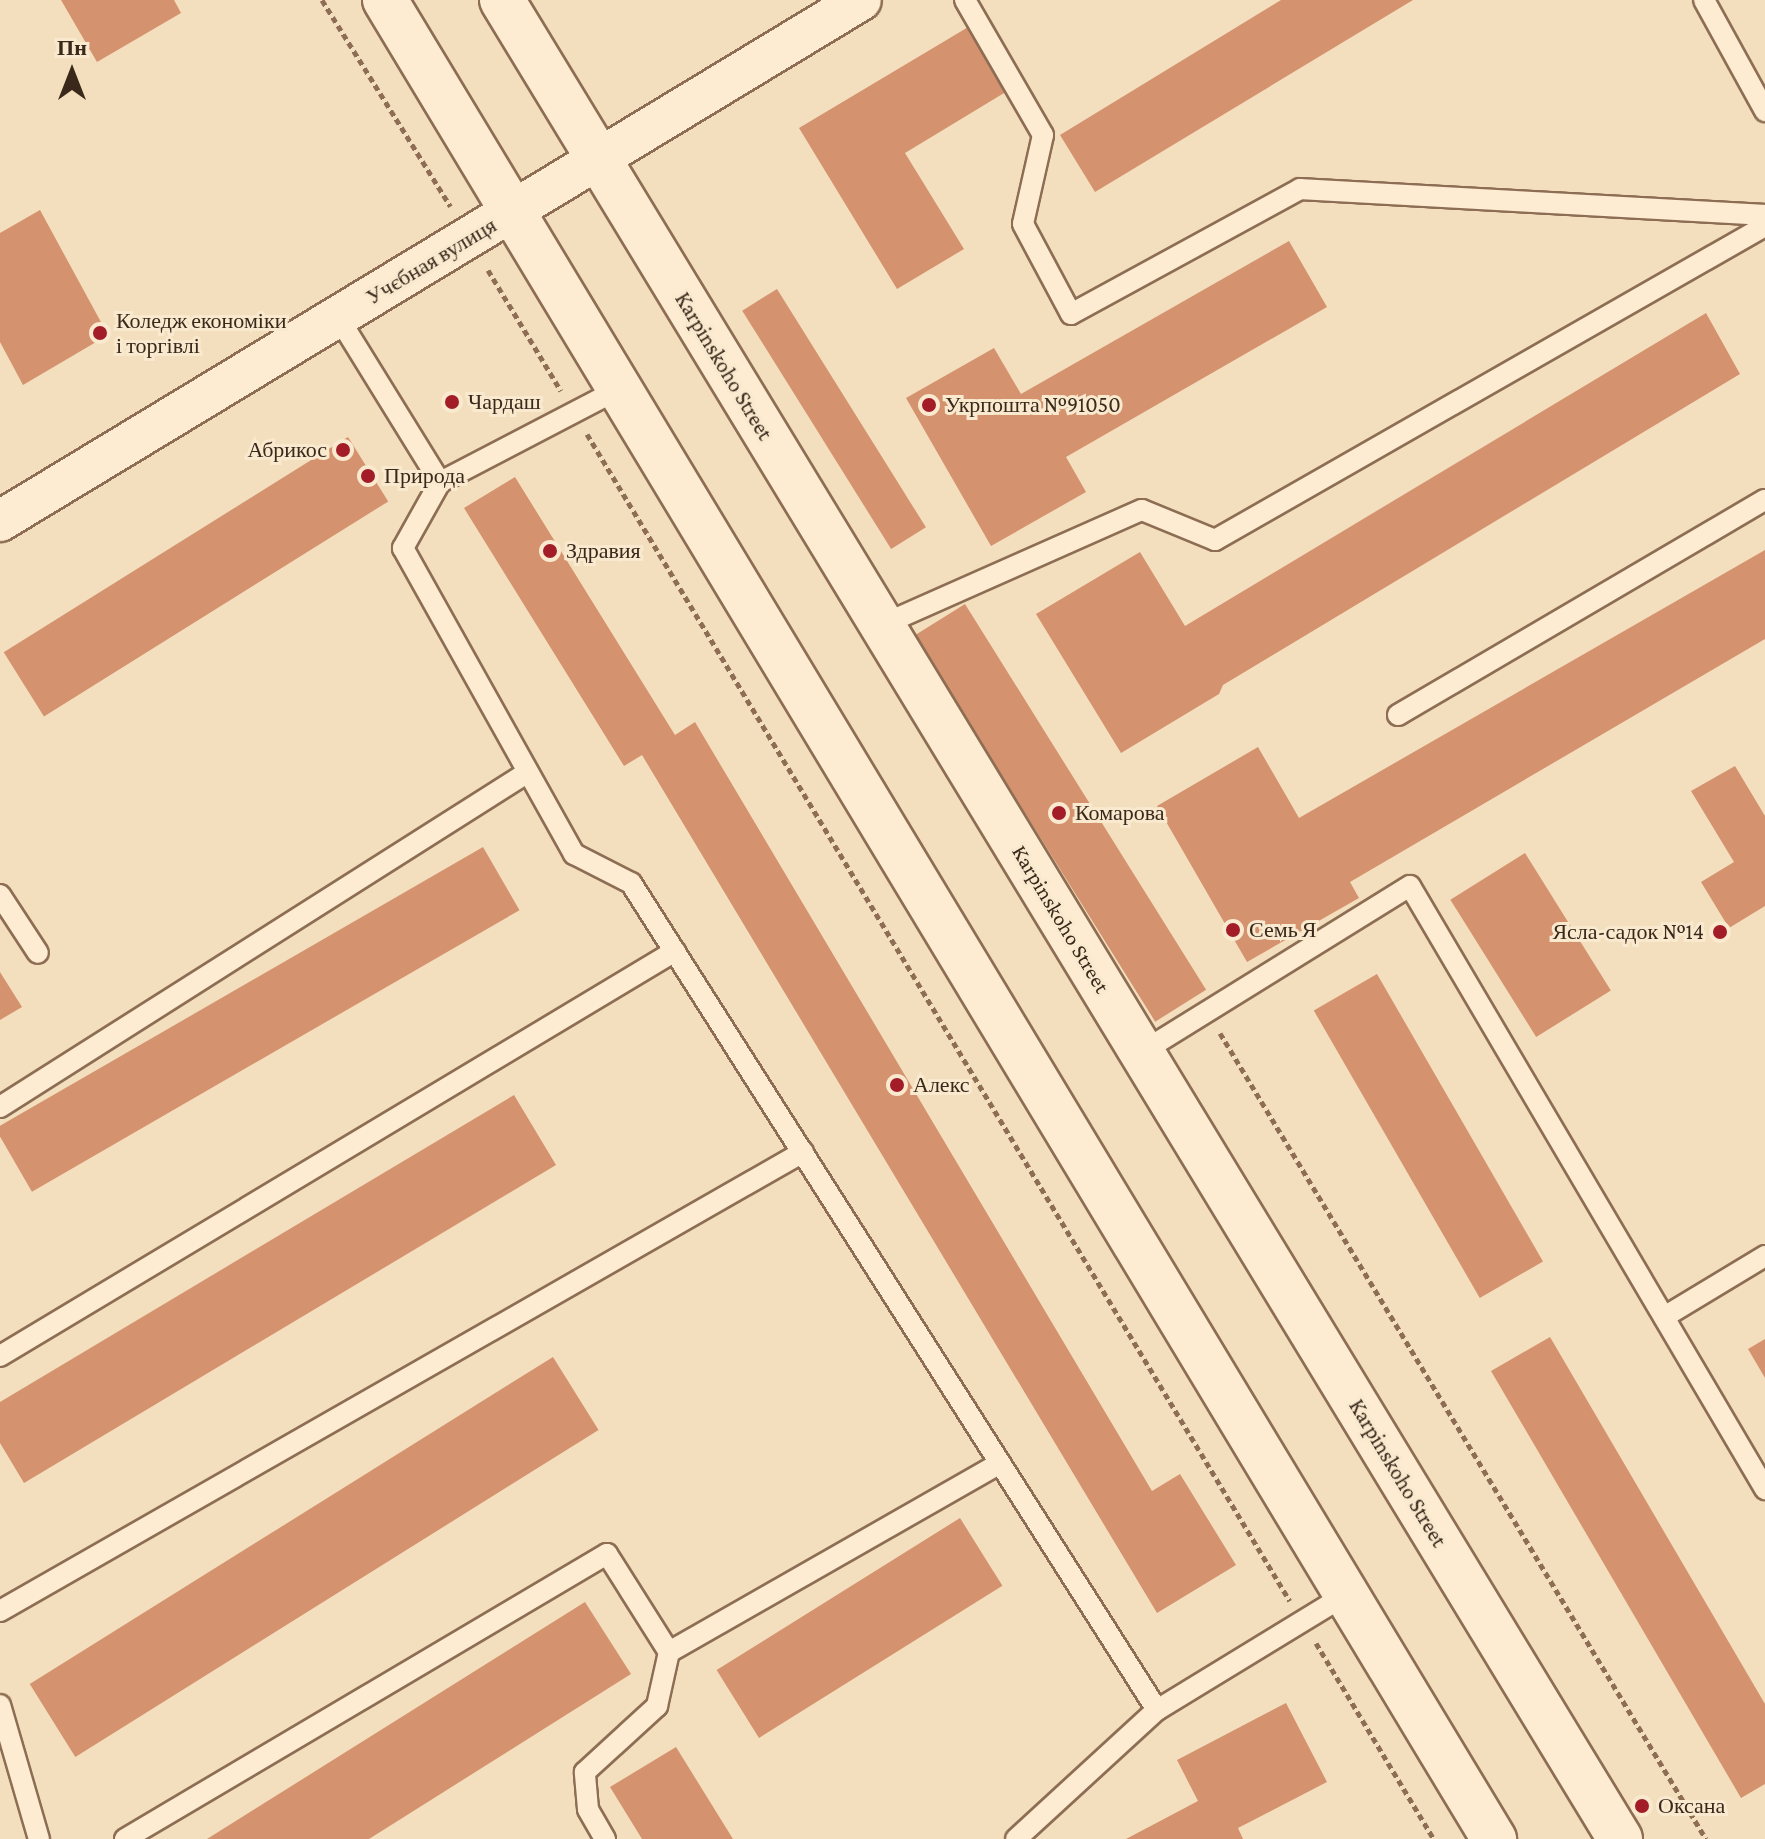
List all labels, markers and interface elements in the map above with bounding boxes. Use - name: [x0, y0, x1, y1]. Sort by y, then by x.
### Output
- north arrow: [32, 32, 112, 112]
- text: Пн: [57, 35, 87, 60]
- street label: Учєбная вулиця: [361, 212, 501, 310]
- street label: Karpinskoho Street: [669, 287, 779, 445]
- place label: Коледж економіки і торгівлі: [116, 307, 286, 358]
- marker: Коледж економіки і торгівлі: [91, 324, 109, 342]
- place label: Чардаш: [468, 389, 541, 415]
- place label: Укрпошта №91050: [945, 392, 1121, 418]
- marker: Чардаш: [443, 393, 461, 411]
- marker: Укрпошта №91050: [920, 396, 938, 414]
- place label: Абрикос: [247, 437, 327, 463]
- marker: Абрикос: [334, 441, 352, 459]
- place label: Природа: [384, 463, 465, 489]
- marker: Природа: [359, 467, 377, 485]
- place label: Здравия: [566, 538, 641, 564]
- marker: Здравия: [541, 542, 559, 560]
- place label: Комарова: [1075, 800, 1165, 826]
- marker: Комарова: [1050, 804, 1068, 822]
- street label: Karpinskoho Street: [1006, 840, 1116, 998]
- place label: Семь Я: [1249, 917, 1316, 943]
- place label: Ясла-садок №14: [1552, 919, 1704, 945]
- marker: Семь Я: [1224, 921, 1242, 939]
- marker: Ясла-садок №14: [1711, 923, 1729, 941]
- place label: Алекс: [913, 1072, 970, 1098]
- marker: Алекс: [888, 1076, 906, 1094]
- street label: Karpinskoho Street: [1343, 1394, 1453, 1552]
- place label: Оксана: [1658, 1793, 1725, 1819]
- marker: Оксана: [1633, 1797, 1651, 1815]

